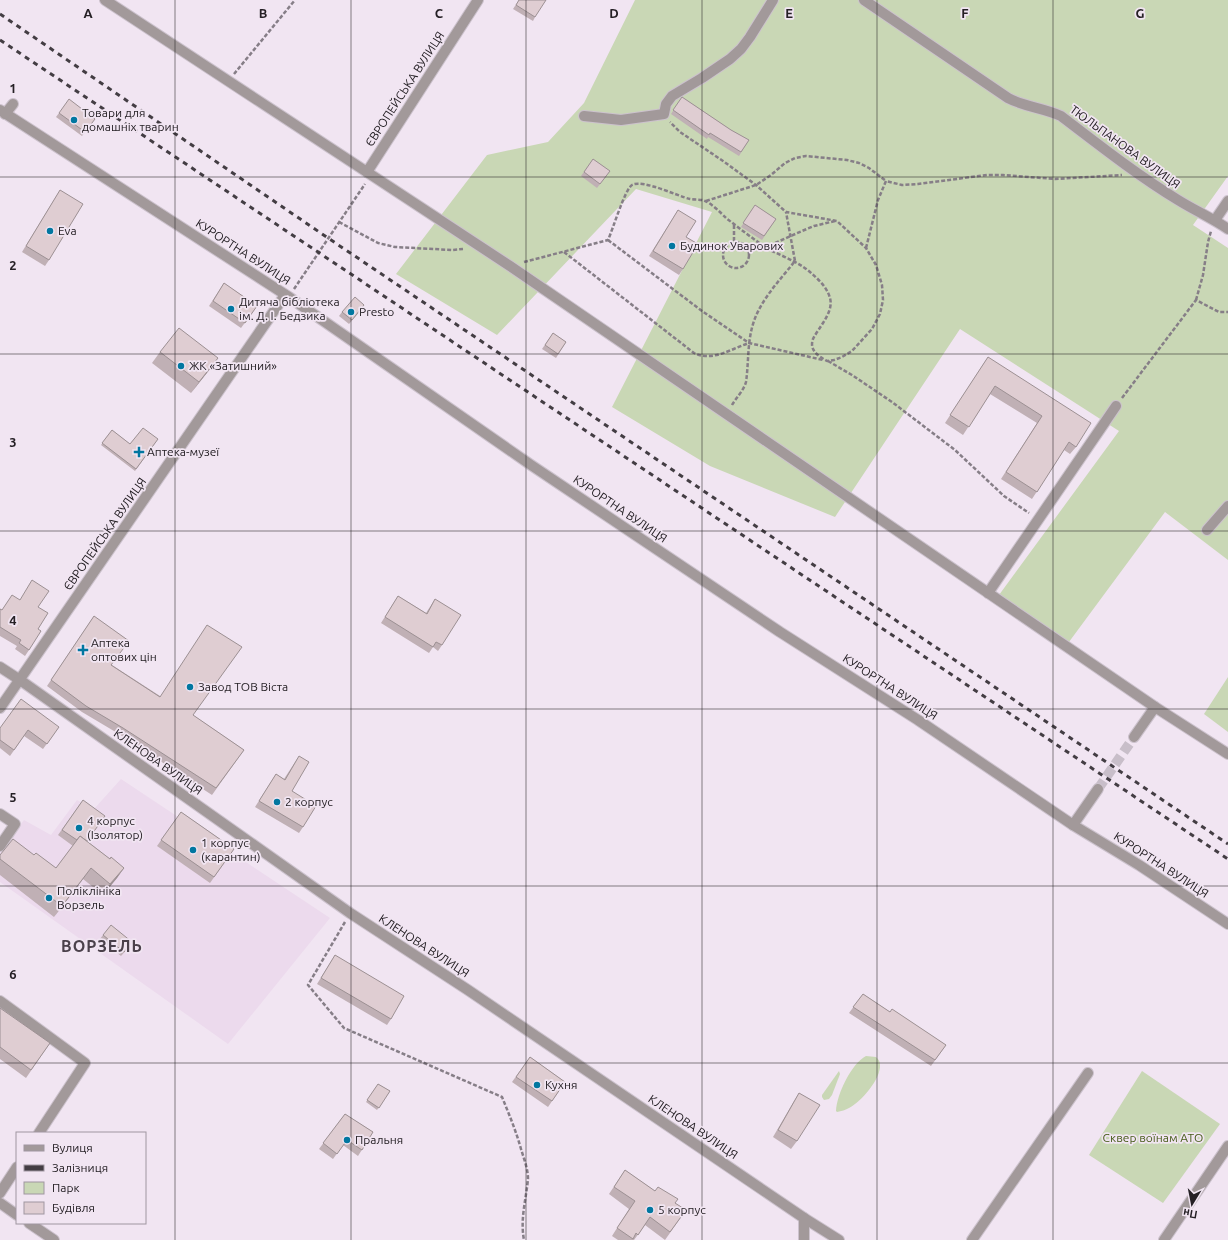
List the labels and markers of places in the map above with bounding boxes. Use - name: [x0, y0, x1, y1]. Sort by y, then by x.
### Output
- place label: Товари для домашніх тварин: [82, 106, 179, 133]
- marker: Товари для домашніх тварин: [69, 115, 79, 125]
- place label: Eva: [58, 224, 77, 237]
- marker: Eva: [45, 226, 55, 236]
- place label: Будинок Уварових: [680, 239, 783, 252]
- marker: Будинок Уварових: [667, 241, 677, 251]
- place label: Дитяча бібліотека ім. Д. І. Бедзика: [239, 295, 340, 322]
- marker: Дитяча бібліотека ім. Д. І. Бедзика: [226, 304, 236, 314]
- place label: Presto: [359, 305, 394, 318]
- marker: Presto: [346, 307, 356, 317]
- place label: ЖК «Затишний»: [189, 359, 277, 372]
- marker: ЖК «Затишний»: [176, 361, 186, 371]
- place label: Аптека-музеї: [147, 445, 220, 458]
- marker: Аптека-музеї: [134, 447, 144, 457]
- place label: Аптека оптових цін: [91, 636, 157, 663]
- marker: Аптека оптових цін: [78, 645, 88, 655]
- place label: Завод ТОВ Віста: [198, 680, 288, 693]
- marker: Завод ТОВ Віста: [185, 682, 195, 692]
- place label: 2 корпус: [285, 795, 333, 808]
- marker: 2 корпус: [272, 797, 282, 807]
- place label: 4 корпус (Ізолятор): [87, 814, 143, 842]
- marker: 4 корпус (Ізолятор): [74, 823, 84, 833]
- place label: 1 корпус (карантин): [201, 836, 261, 864]
- marker: 1 корпус (карантин): [188, 845, 198, 855]
- place label: Поліклініка Ворзель: [57, 884, 121, 911]
- marker: Поліклініка Ворзель: [44, 893, 54, 903]
- place label: Кухня: [545, 1078, 577, 1091]
- marker: Кухня: [532, 1080, 542, 1090]
- place label: Пральня: [355, 1133, 403, 1146]
- marker: Пральня: [342, 1135, 352, 1145]
- place label: 5 корпус: [658, 1203, 706, 1216]
- marker: 5 корпус: [645, 1205, 655, 1215]

